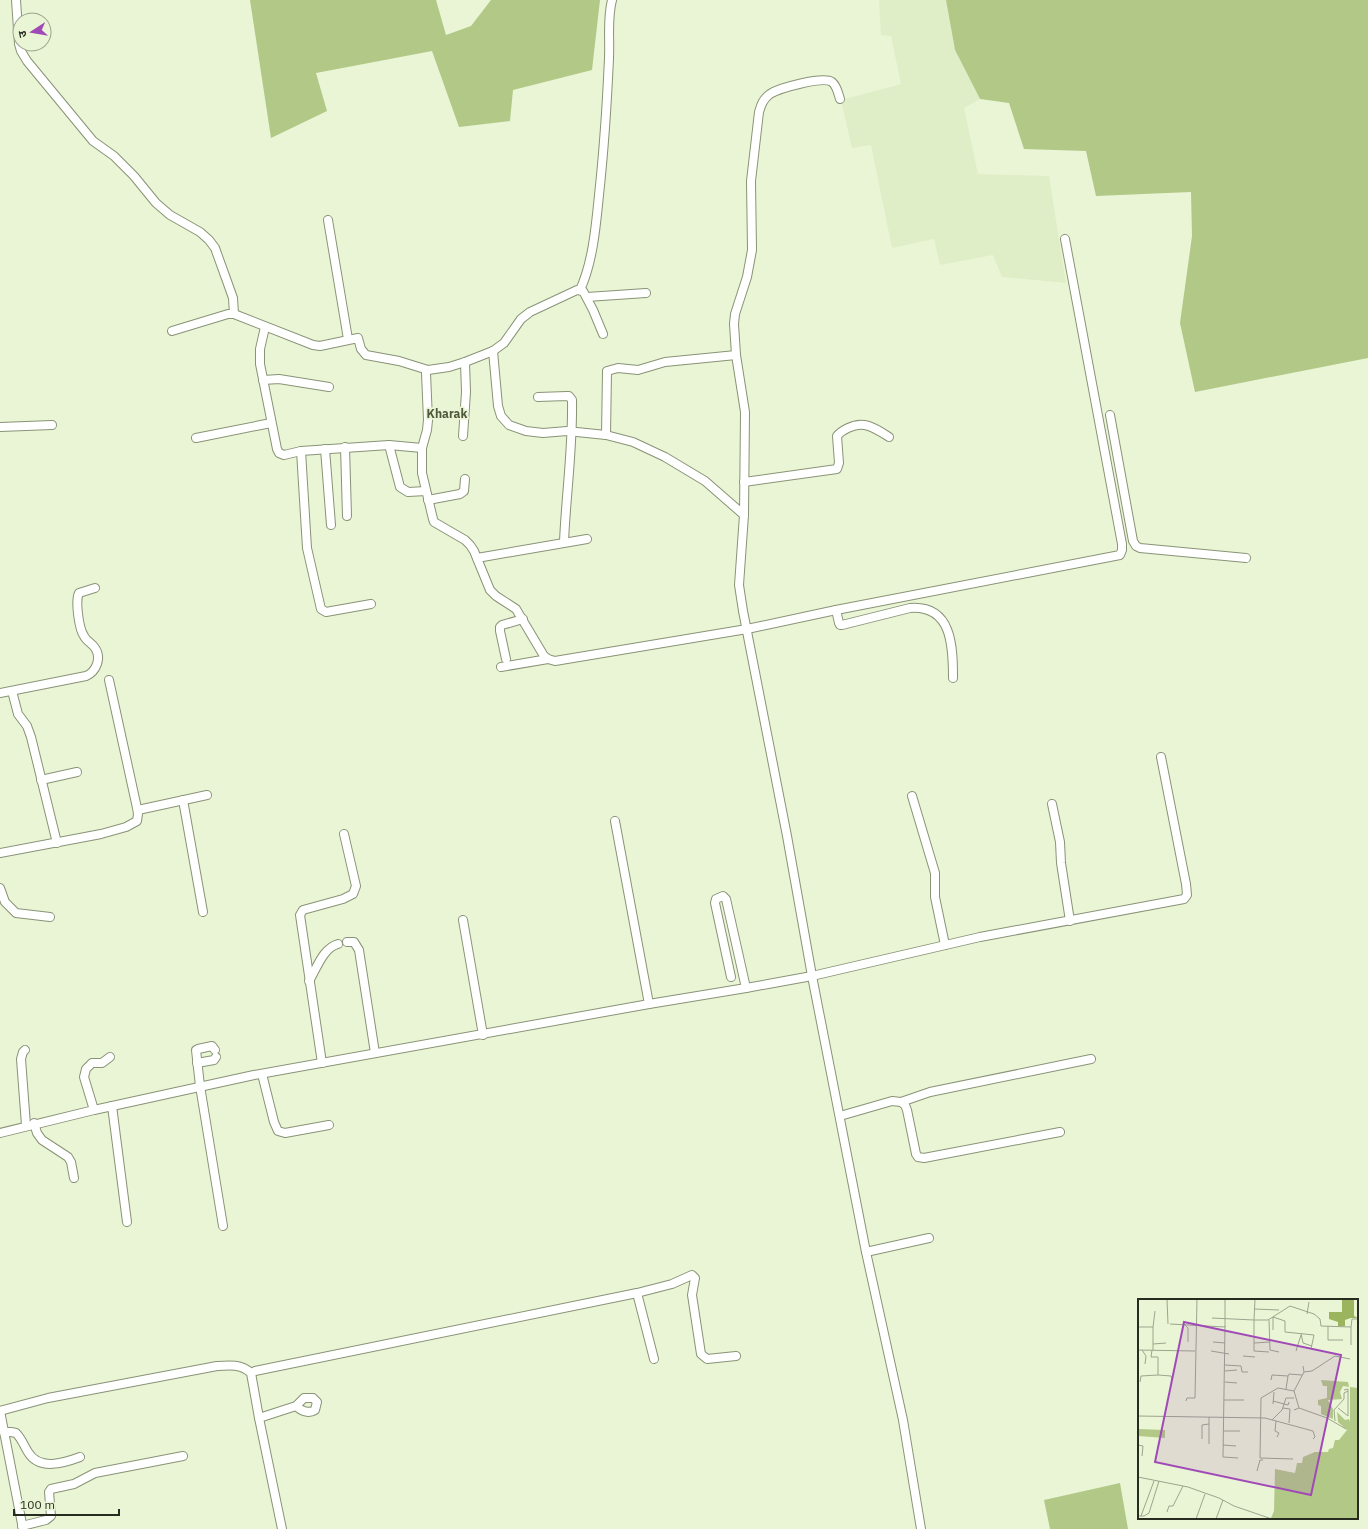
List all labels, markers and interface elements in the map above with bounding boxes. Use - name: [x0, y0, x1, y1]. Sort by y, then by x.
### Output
- north arrow: [12, 12, 52, 52]
- text: उ: [15, 29, 30, 39]
- district label: Kharak: [427, 406, 467, 421]
- inset map: [1138, 1299, 1358, 1519]
- scale bar: [14, 1491, 119, 1517]
- text: 100 m: [20, 1497, 55, 1512]

